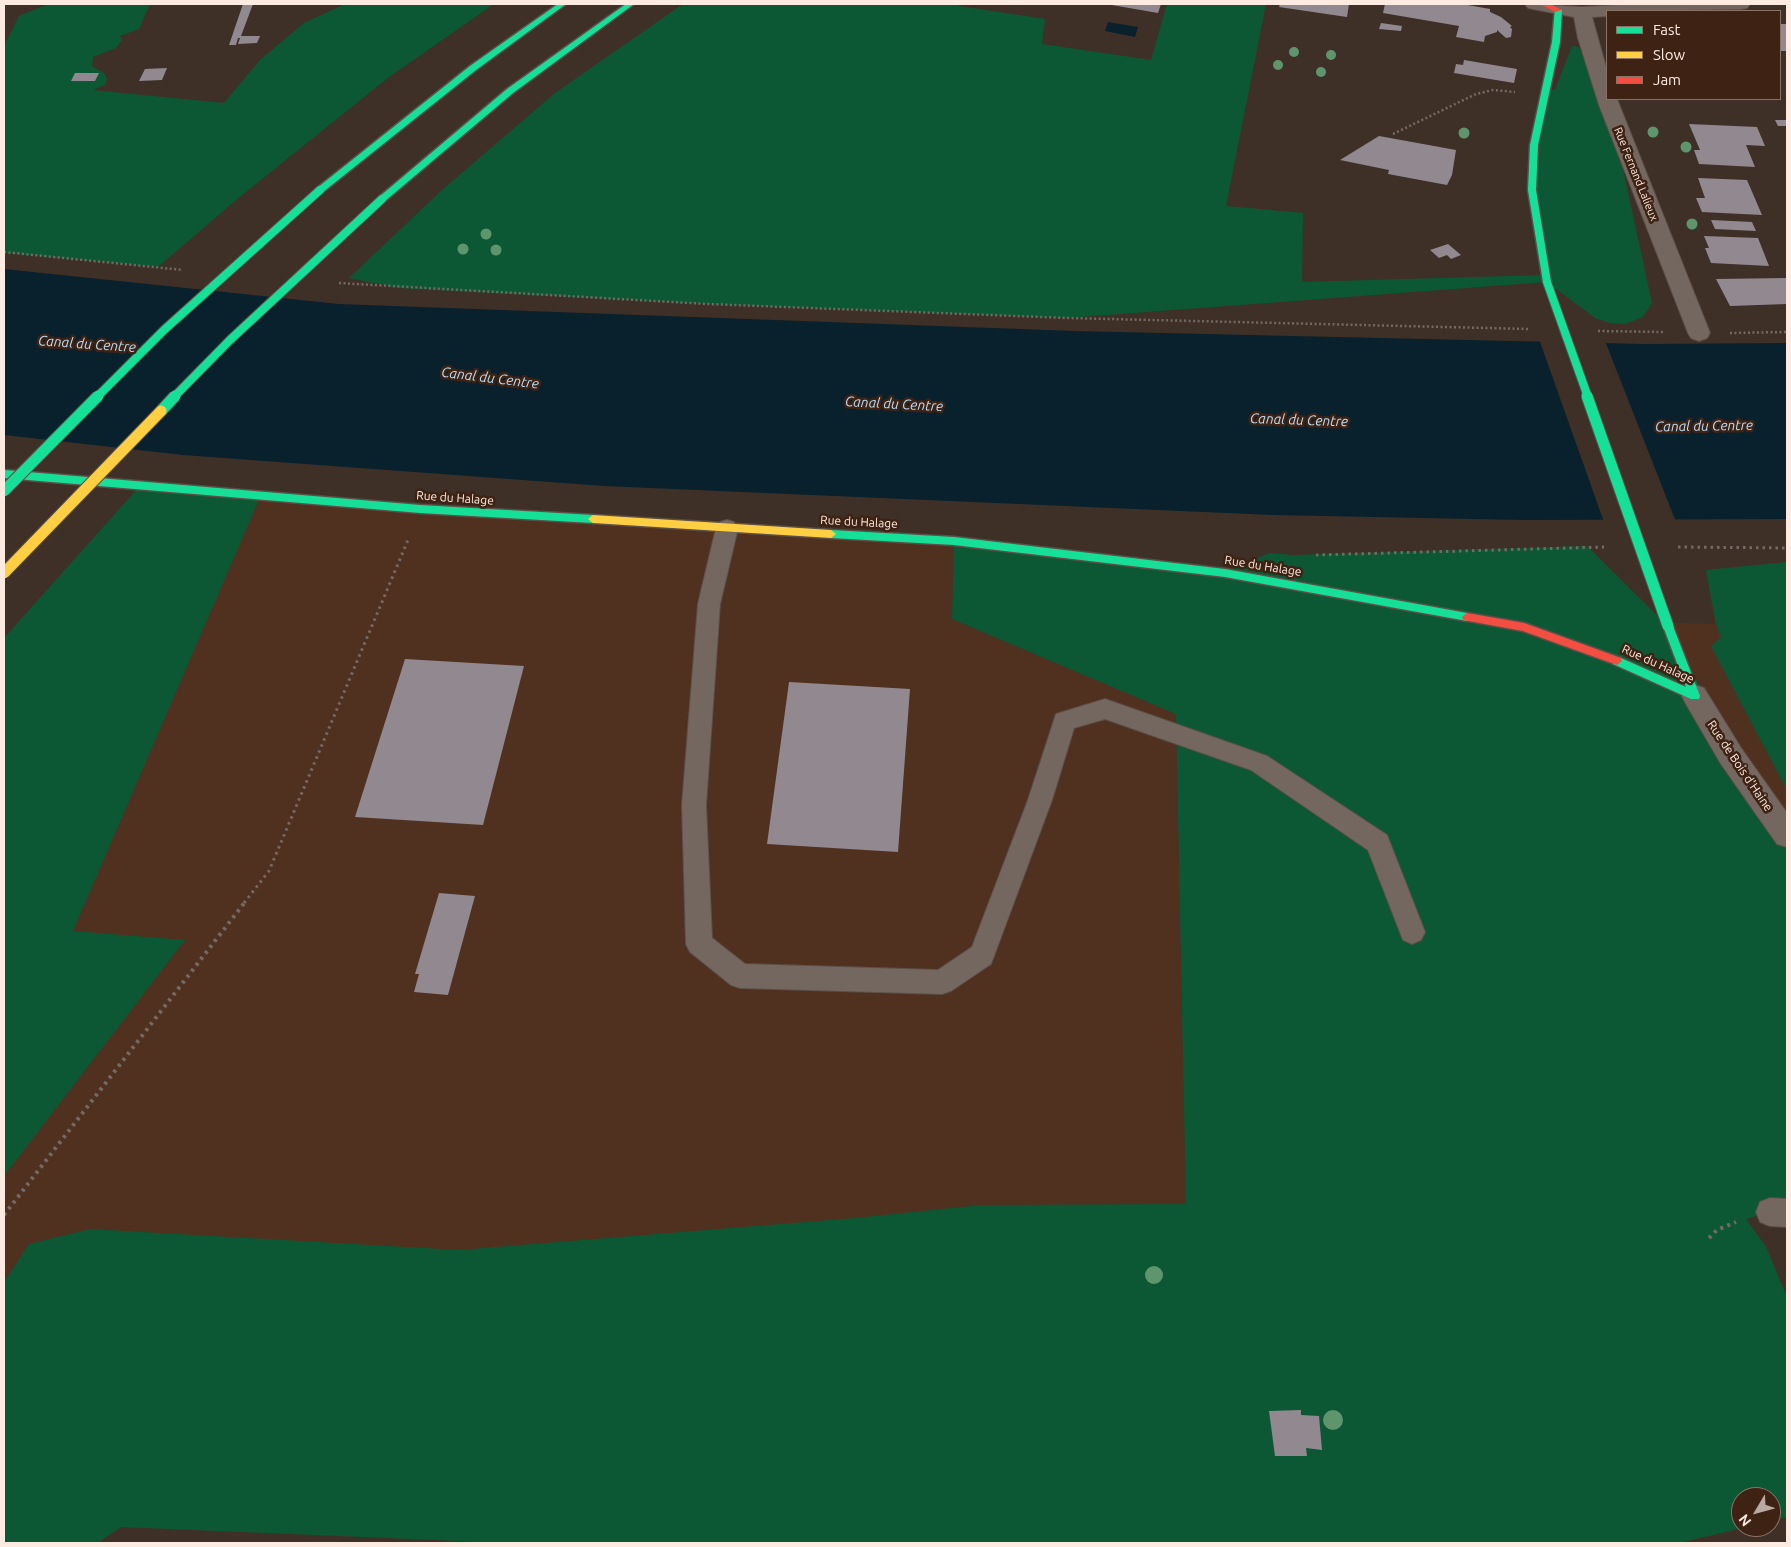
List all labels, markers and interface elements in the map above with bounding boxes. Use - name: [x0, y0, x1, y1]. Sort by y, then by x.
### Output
- legend: [1606, 10, 1781, 100]
- text: Fast: [1653, 21, 1680, 38]
- text: Slow: [1653, 46, 1685, 63]
- text: Jam: [1653, 71, 1681, 88]
- street label: Rue Fernand Lalieux: [1611, 125, 1661, 223]
- water label: Canal du Centre: [37, 332, 137, 356]
- water label: Canal du Centre: [440, 364, 540, 392]
- water label: Canal du Centre: [845, 393, 943, 415]
- water label: Canal du Centre: [1250, 410, 1348, 430]
- water label: Canal du Centre: [1655, 417, 1753, 435]
- street label: Rue du Halage: [416, 488, 494, 508]
- street label: Rue du Halage: [820, 513, 898, 531]
- street label: Rue du Halage: [1223, 553, 1303, 579]
- street label: Rue du Halage: [1620, 642, 1696, 686]
- street label: Rue de Bois d'Haine: [1704, 718, 1776, 814]
- north arrow: [1731, 1487, 1781, 1537]
- text: N: [1735, 1511, 1754, 1529]

